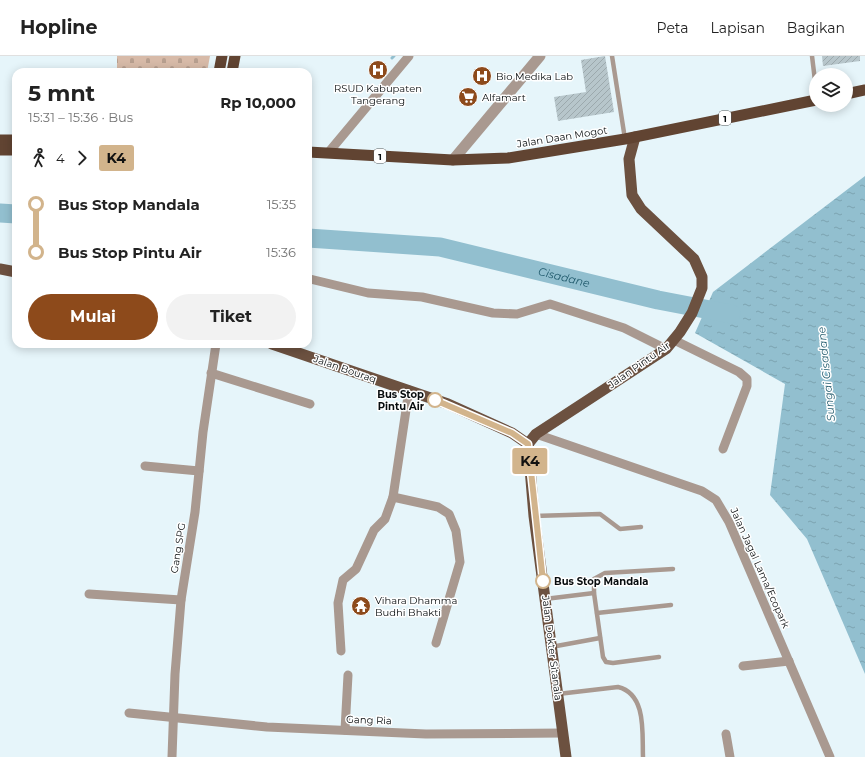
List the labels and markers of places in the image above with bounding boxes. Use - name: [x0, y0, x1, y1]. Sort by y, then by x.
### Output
- hospital icon: RSUD Kabupaten Tangerang: [367, 59, 389, 81]
- hospital icon: Bio Medika Lab: [471, 65, 493, 87]
- place label: Bio Medika Lab: [496, 70, 573, 83]
- place label: RSUD Kabupaten Tangerang: [334, 82, 422, 107]
- supermarket icon: Alfamart: [457, 86, 479, 108]
- place label: Alfamart: [482, 91, 526, 104]
- place label: Bus Stop Pintu Air: [377, 388, 425, 413]
- marker: Bus Stop Pintu Air: [427, 392, 443, 408]
- marker: Bus Stop Mandala: [535, 573, 551, 589]
- place label: Bus Stop Mandala: [554, 575, 648, 588]
- place label: Vihara Dhamma Budhi Bhakti: [375, 594, 457, 619]
- temple icon: Vihara Dhamma Budhi Bhakti: [350, 595, 372, 617]

